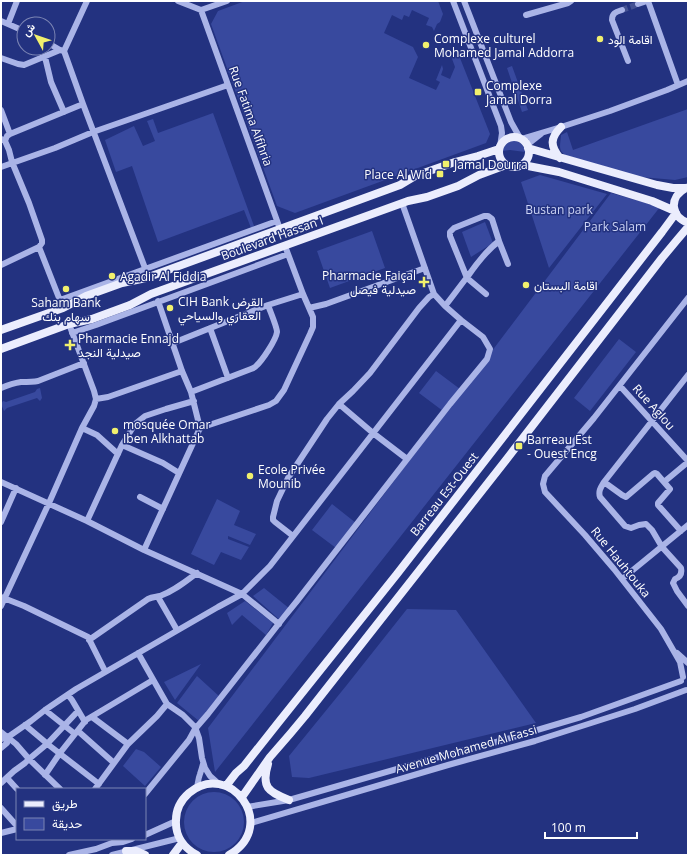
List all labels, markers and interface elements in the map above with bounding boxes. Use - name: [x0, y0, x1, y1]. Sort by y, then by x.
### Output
- north arrow: [16, 16, 56, 56]
- text: ش: [18, 19, 38, 39]
- place label: Complexe culturel Mohamed Jamal Addorra: [434, 30, 574, 61]
- place label: اقامة الود: [608, 31, 652, 48]
- marker: اقامة الود: [595, 34, 605, 44]
- marker: Complexe culturel Mohamed Jamal Addorra: [421, 40, 431, 50]
- street label: Rue Fatima Alfihria: [225, 64, 277, 168]
- place label: Complexe Jamal Dorra: [485, 77, 552, 108]
- marker: Complexe Jamal Dorra: [473, 87, 483, 97]
- place label: Jamal Dourra: [453, 156, 528, 173]
- marker: Jamal Dourra: [441, 159, 451, 169]
- place label: Place Al Wid: [364, 166, 432, 183]
- marker: Place Al Wid: [435, 169, 445, 179]
- park label: Bustan park: [525, 201, 593, 218]
- street label: Boulevard Hassan I: [219, 212, 325, 264]
- park label: Park Salam: [584, 218, 646, 235]
- place label: Pharmacie Faiçal صيدلية فيصل: [322, 267, 416, 298]
- place label: Agadir Al Fiddia: [120, 268, 207, 285]
- marker: Agadir Al Fiddia: [107, 271, 117, 281]
- marker: Pharmacie Faiçal صيدلية فيصل: [419, 277, 429, 287]
- place label: اقامة البستان: [534, 277, 598, 294]
- marker: اقامة البستان: [521, 280, 531, 290]
- marker: Saham Bank سهام بنك: [61, 284, 71, 294]
- place label: CIH Bank القرض العقاري والسياحي: [178, 293, 263, 326]
- place label: Saham Bank سهام بنك: [31, 294, 101, 325]
- marker: CIH Bank القرض العقاري والسياحي: [165, 303, 175, 313]
- place label: Pharmacie Ennajd صيدلية النجد: [78, 330, 179, 361]
- marker: Pharmacie Ennajd صيدلية النجد: [65, 340, 75, 350]
- street label: Rue Aglou: [629, 380, 679, 434]
- place label: mosquée Omar Iben Alkhattab: [123, 416, 210, 447]
- marker: mosquée Omar Iben Alkhattab: [110, 426, 120, 436]
- place label: Barreau Est - Ouest Encg: [527, 431, 597, 462]
- marker: Barreau Est - Ouest Encg: [514, 441, 524, 451]
- street label: Barreau Est-Ouest: [406, 449, 482, 539]
- place label: Ecole Privée Mounib: [258, 461, 325, 492]
- marker: Ecole Privée Mounib: [245, 471, 255, 481]
- street label: Rue Hauhtouka: [587, 523, 655, 601]
- street label: Avenue Mohamed Al Fassi: [393, 721, 539, 777]
- legend: [16, 788, 146, 840]
- text: طريق: [52, 795, 78, 812]
- scale bar: [545, 814, 637, 840]
- text: حديقة: [52, 815, 82, 832]
- text: 100 m: [551, 819, 586, 836]

